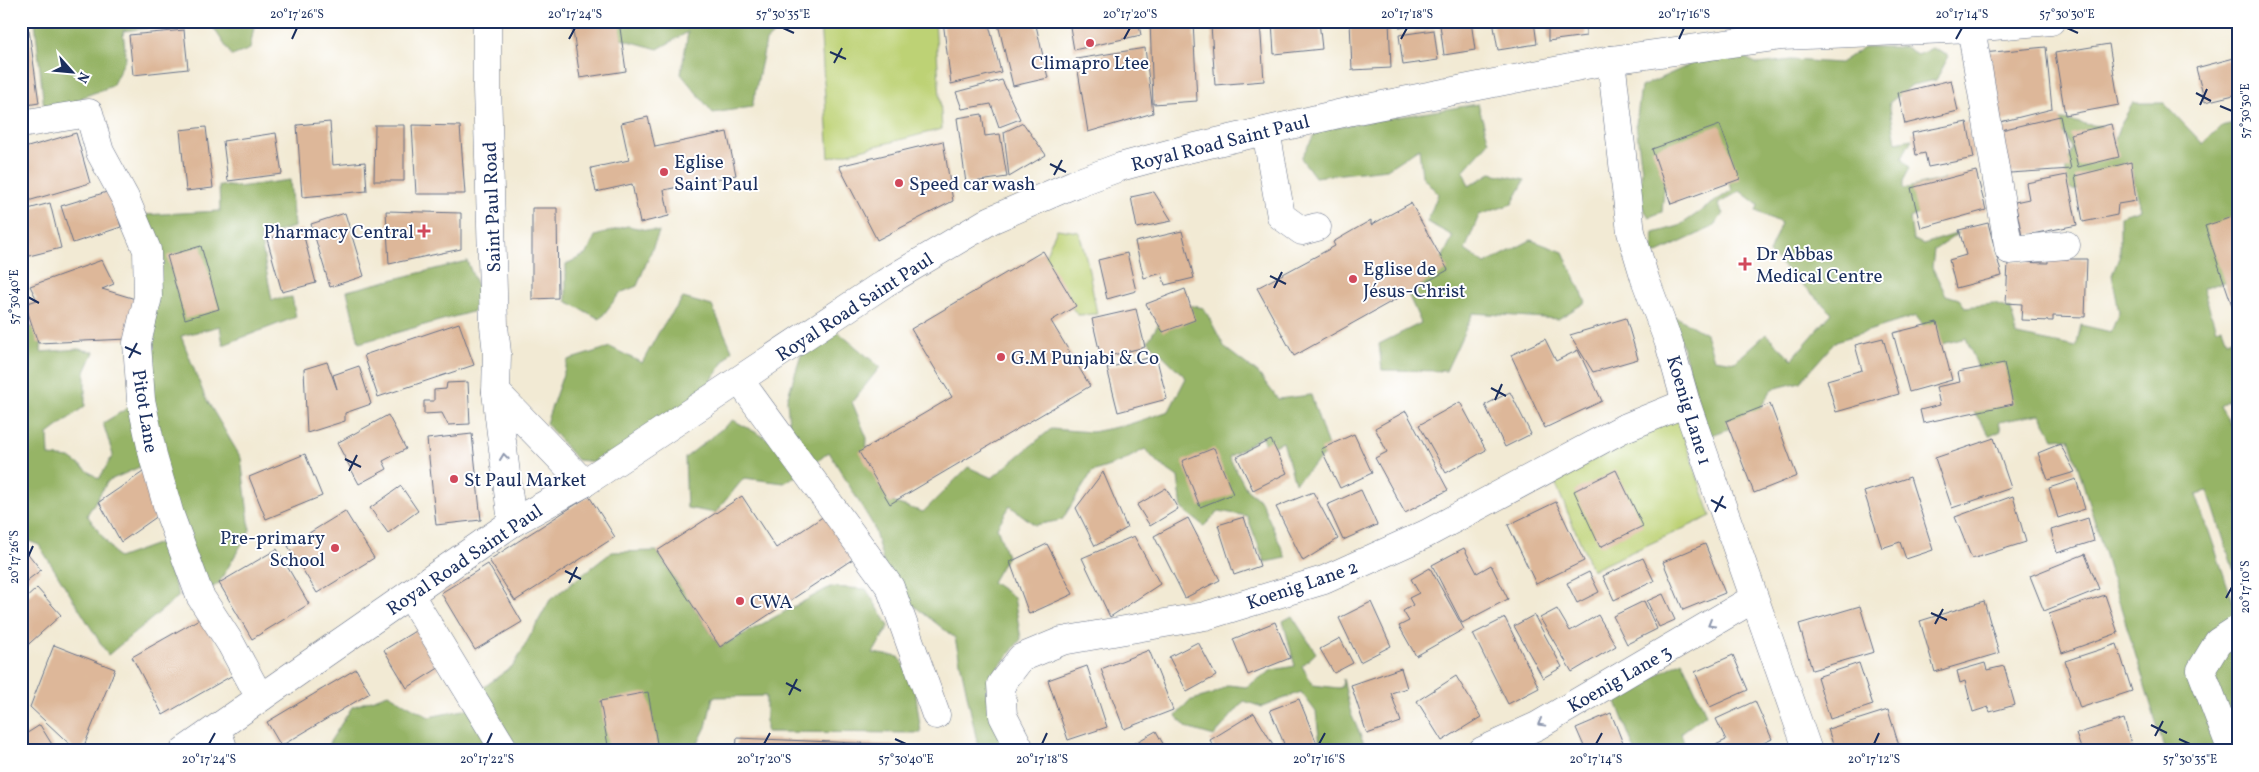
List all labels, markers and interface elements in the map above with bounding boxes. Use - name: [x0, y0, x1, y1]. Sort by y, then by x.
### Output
- text: 20°17'26"S: [270, 7, 324, 23]
- text: 20°17'24"S: [548, 7, 602, 23]
- text: 57°30'35"E: [756, 7, 810, 23]
- text: 20°17'20"S: [1103, 7, 1157, 23]
- text: 20°17'18"S: [1381, 7, 1433, 23]
- text: 20°17'16"S: [1658, 7, 1710, 23]
- text: 20°17'14"S: [1936, 7, 1988, 23]
- text: 57°30'30"E: [2039, 7, 2095, 23]
- marker: Climapro Ltee: [1084, 37, 1096, 49]
- north arrow: [48, 48, 98, 98]
- place label: Climapro Ltee: [1031, 51, 1149, 77]
- text: N: [71, 68, 93, 86]
- text: 57°30'30"E: [2238, 83, 2254, 139]
- street label: Royal Road Saint Paul: [1129, 109, 1313, 179]
- street label: Saint Paul Road: [478, 141, 508, 273]
- place label: Eglise Saint Paul: [674, 150, 759, 198]
- marker: Eglise Saint Paul: [658, 166, 670, 178]
- place label: Speed car wash: [909, 172, 1036, 198]
- marker: Speed car wash: [893, 177, 905, 189]
- place label: Pharmacy Central: [263, 220, 414, 246]
- marker: Pharmacy Central: [418, 225, 430, 237]
- place label: Dr Abbas Medical Centre: [1756, 242, 1883, 290]
- street label: Royal Road Saint Paul: [771, 247, 939, 368]
- place label: Eglise de Jésus-Christ: [1363, 257, 1466, 305]
- marker: Dr Abbas Medical Centre: [1738, 257, 1752, 271]
- text: 57°30'40"E: [7, 269, 23, 325]
- marker: Eglise de Jésus-Christ: [1347, 273, 1359, 285]
- place label: G.M Punjabi & Co: [1011, 346, 1159, 372]
- marker: G.M Punjabi & Co: [995, 351, 1007, 363]
- street label: Koenig Lane 1: [1659, 353, 1717, 469]
- street label: Pitot Lane: [125, 368, 163, 455]
- one-way arrow: [499, 453, 510, 461]
- place label: St Paul Market: [464, 468, 587, 494]
- marker: St Paul Market: [448, 473, 460, 485]
- street label: Royal Road Saint Paul: [382, 499, 548, 623]
- place label: Pre-primary School: [220, 526, 325, 574]
- text: 20°17'26"S: [7, 530, 23, 584]
- marker: Pre-primary School: [329, 542, 341, 554]
- street label: Koenig Lane 2: [1243, 555, 1362, 617]
- text: 20°17'10"S: [2238, 560, 2254, 614]
- place label: CWA: [750, 590, 793, 616]
- marker: CWA: [734, 595, 746, 607]
- one-way arrow: [1708, 617, 1717, 627]
- street label: Koenig Lane 3: [1563, 640, 1677, 720]
- one-way arrow: [1537, 717, 1546, 727]
- text: 20°17'24"S: [182, 752, 236, 768]
- text: 20°17'22"S: [460, 752, 514, 768]
- text: 20°17'20"S: [737, 752, 791, 768]
- text: 57°30'40"E: [878, 752, 934, 768]
- text: 20°17'18"S: [1016, 752, 1068, 768]
- text: 20°17'16"S: [1293, 752, 1345, 768]
- text: 20°17'14"S: [1570, 752, 1622, 768]
- text: 20°17'12"S: [1848, 752, 1900, 768]
- text: 57°30'35"E: [2163, 752, 2217, 768]

